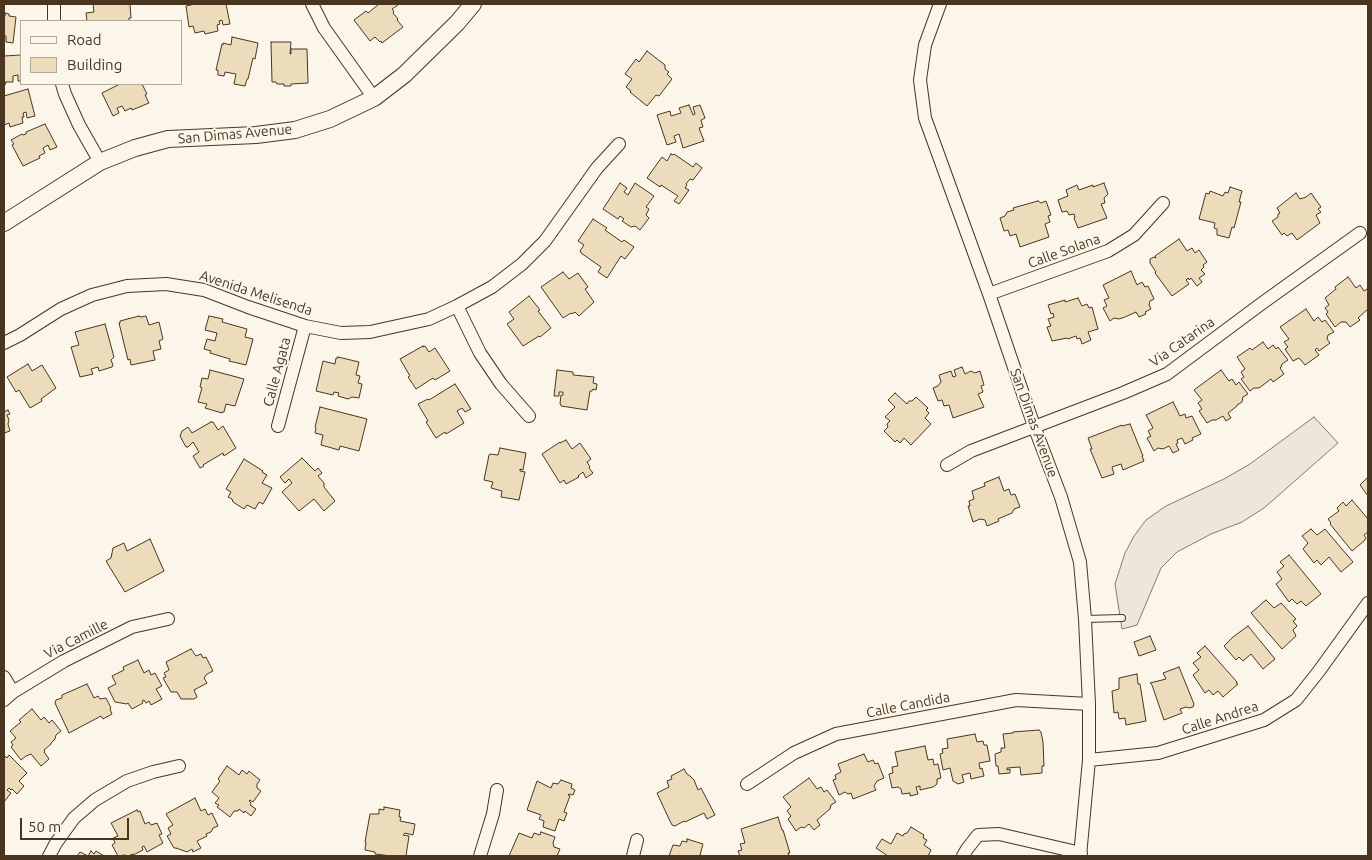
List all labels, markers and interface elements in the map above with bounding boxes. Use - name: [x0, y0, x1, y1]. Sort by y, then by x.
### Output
- legend: [20, 20, 182, 85]
- text: Road: [67, 31, 102, 48]
- text: Building: [67, 56, 122, 73]
- street label: San Dimas Avenue: [177, 121, 293, 147]
- street label: Calle Solana: [1026, 230, 1102, 272]
- street label: Avenida Melisenda: [197, 267, 315, 319]
- street label: Via Catarina: [1146, 313, 1218, 371]
- street label: Calle Agata: [260, 336, 294, 408]
- street label: San Dimas Avenue: [1006, 366, 1062, 480]
- street label: Via Camille: [41, 616, 111, 662]
- street label: Calle Candida: [865, 689, 951, 721]
- street label: Calle Andrea: [1180, 698, 1260, 738]
- scale bar: [22, 808, 131, 840]
- text: 50 m: [28, 818, 61, 835]

